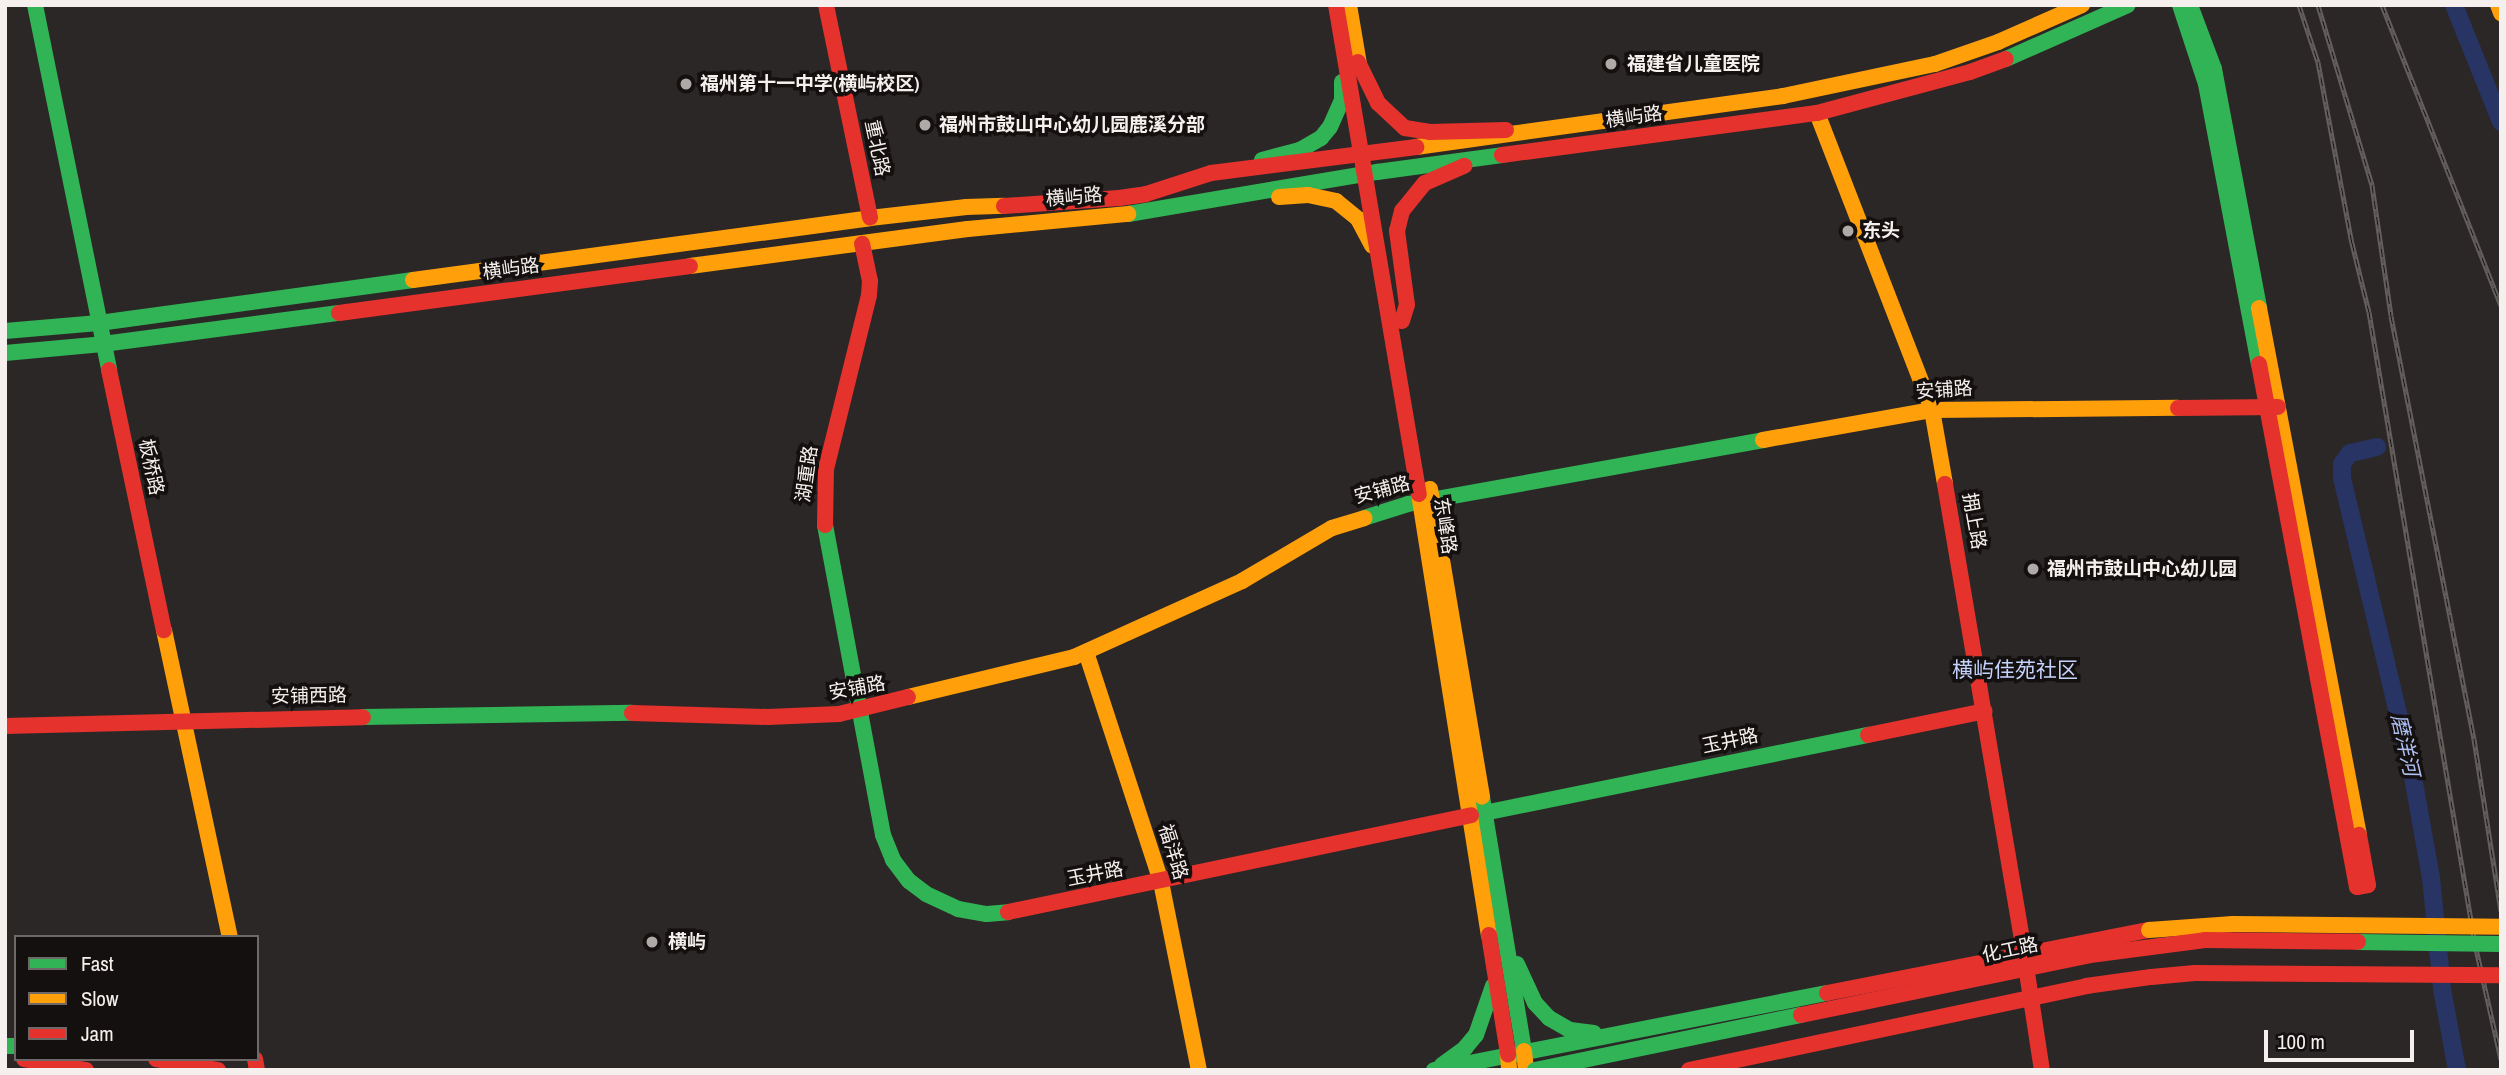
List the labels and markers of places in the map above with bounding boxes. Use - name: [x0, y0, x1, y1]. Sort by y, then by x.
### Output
- place label: 福建省儿童医院: [1627, 53, 1760, 75]
- marker: 福建省儿童医院: [1601, 54, 1621, 74]
- place label: 福州第十一中学(横屿校区): [700, 73, 919, 95]
- marker: 福州第十一中学(横屿校区): [678, 76, 694, 92]
- place label: 福州市鼓山中心幼儿园鹿溪分部: [939, 114, 1205, 136]
- marker: 福州市鼓山中心幼儿园鹿溪分部: [917, 117, 933, 133]
- place label: 东头: [1862, 220, 1900, 242]
- marker: 东头: [1840, 223, 1856, 239]
- place label: 福州市鼓山中心幼儿园: [2047, 558, 2237, 580]
- marker: 福州市鼓山中心幼儿园: [2025, 561, 2041, 577]
- place label: 横屿: [668, 931, 706, 953]
- marker: 横屿: [642, 932, 662, 952]

